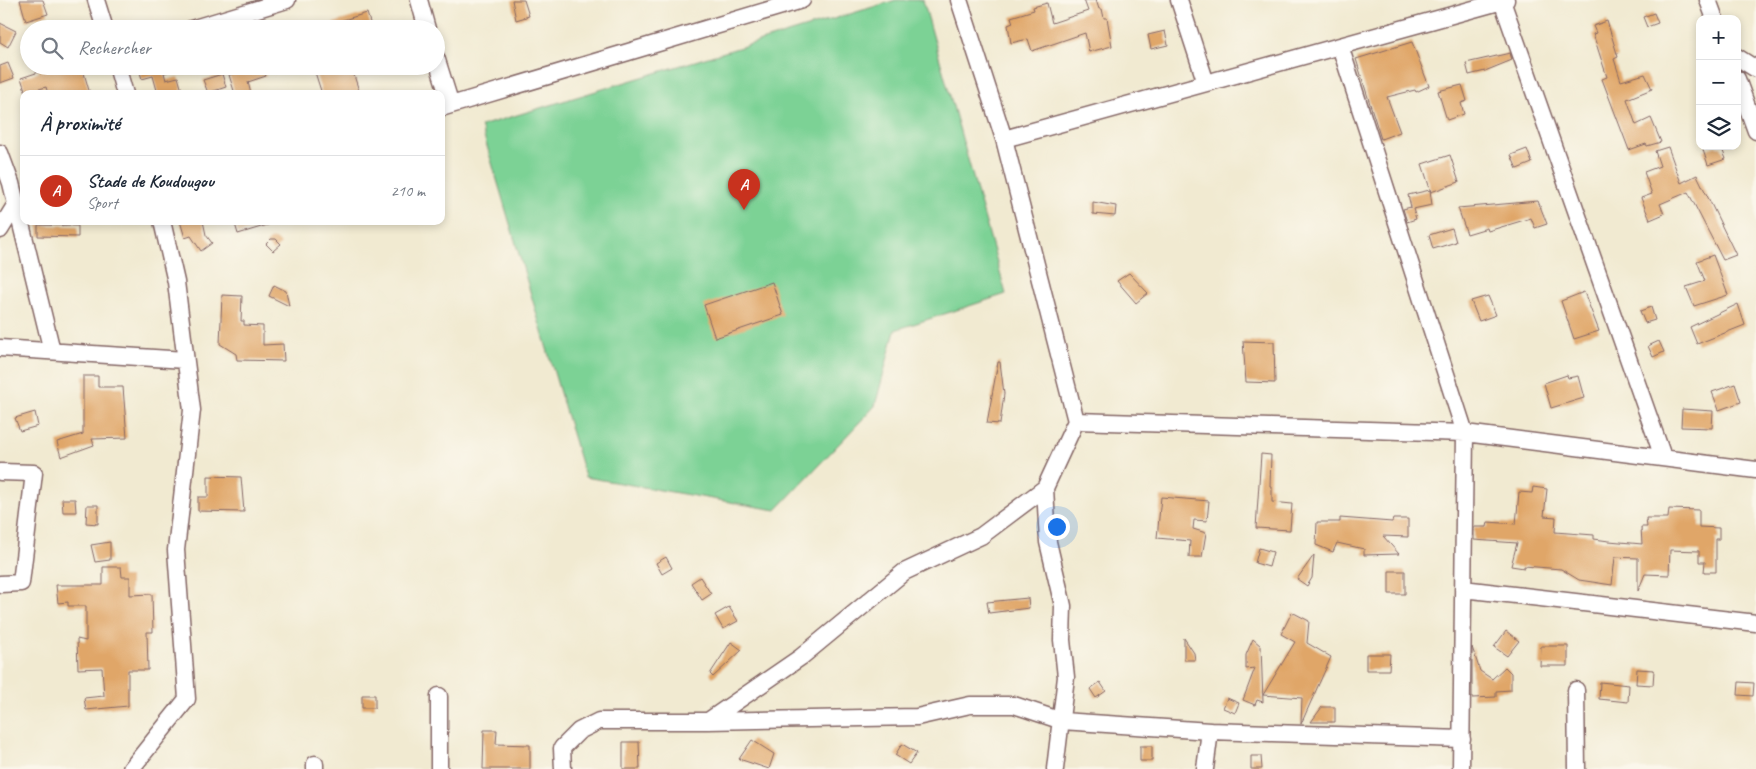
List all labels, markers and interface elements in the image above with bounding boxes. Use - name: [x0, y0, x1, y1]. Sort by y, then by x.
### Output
- map controls: [1696, 15, 1741, 150]
- button: +: [1696, 15, 1741, 60]
- search box: [20, 20, 445, 75]
- icon: search: [38, 34, 66, 62]
- text: Rechercher: [78, 36, 151, 60]
- button: −: [1696, 60, 1741, 105]
- button: layers: [1696, 105, 1741, 150]
- text: À proximité: [40, 110, 120, 136]
- text: Stade de Koudougou: [87, 169, 214, 193]
- pin: A: [728, 169, 760, 210]
- text: A: [52, 181, 60, 201]
- text: 210 m: [391, 181, 425, 201]
- text: Sport: [87, 193, 118, 213]
- your location: [1044, 514, 1070, 540]

